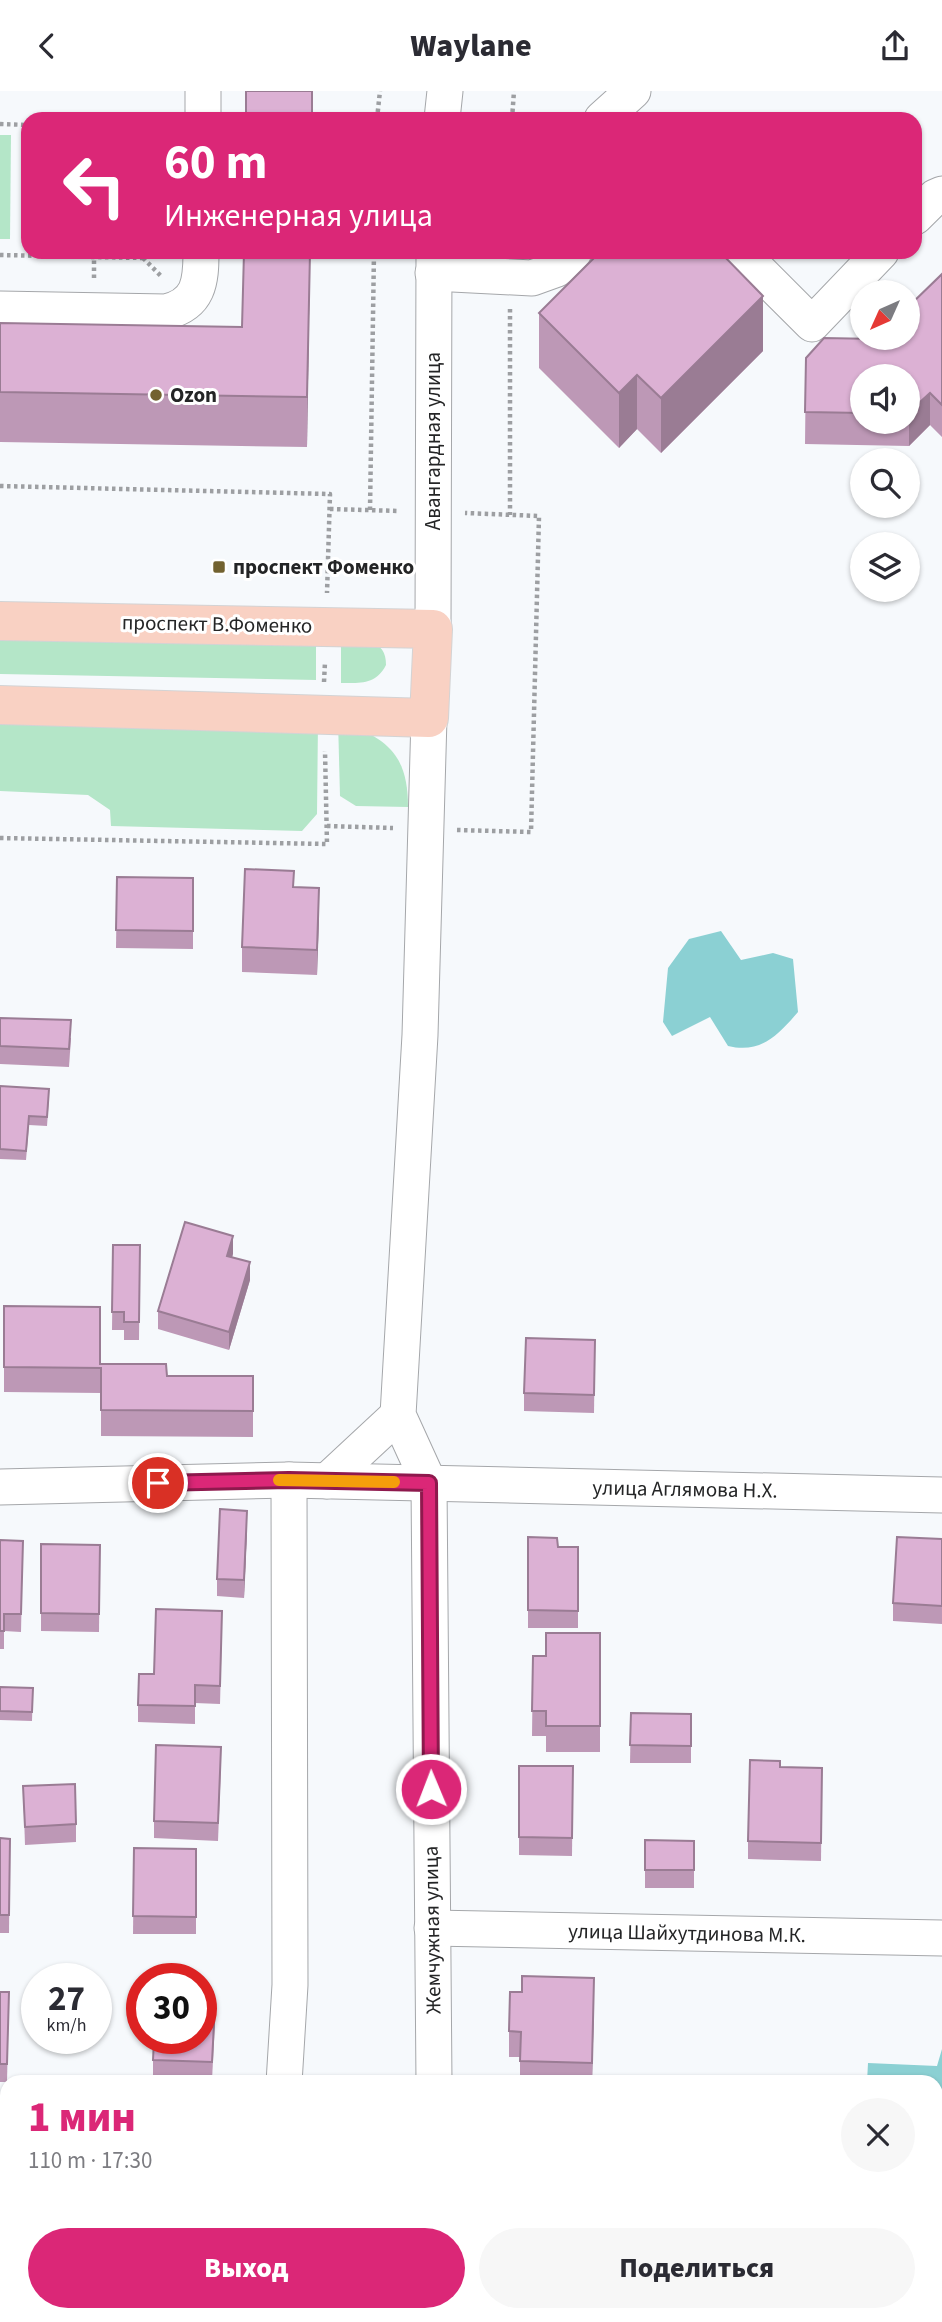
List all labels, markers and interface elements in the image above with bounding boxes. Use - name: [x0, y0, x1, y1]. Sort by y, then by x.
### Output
- text: Waylane: [410, 23, 532, 69]
- icon: back: [28, 27, 66, 65]
- icon: share: [876, 27, 914, 65]
- text: 60 m: [164, 128, 268, 198]
- icon: left: [49, 140, 140, 231]
- text: Инженерная улица: [164, 193, 433, 239]
- north arrow: [850, 280, 920, 350]
- map controls: [850, 280, 920, 602]
- street label: Авангардная улица: [418, 352, 448, 530]
- button: sound: [850, 364, 920, 434]
- place label: Ozon: [170, 380, 217, 410]
- marker: Ozon: [148, 387, 164, 403]
- button: search: [850, 448, 920, 518]
- button: layers: [850, 532, 920, 602]
- place label: проспект Фоменко: [233, 552, 414, 582]
- marker: проспект Фоменко: [211, 559, 227, 575]
- street label: проспект В.Фоменко: [122, 607, 312, 641]
- pin: [128, 1453, 188, 1513]
- icon: arrive: [139, 1464, 177, 1502]
- street label: улица Аглямова Н.Х.: [592, 1472, 778, 1506]
- position arrow: [394, 1752, 468, 1826]
- street label: Жемчужная улица: [416, 1846, 448, 2014]
- street label: улица Шайхутдинова М.К.: [568, 1916, 806, 1950]
- speed limit sign: 30: [126, 1963, 217, 2054]
- text: 27: [48, 1974, 85, 2024]
- text: km/h: [47, 2013, 86, 2038]
- text: 1 мин: [28, 2088, 136, 2148]
- button: close: [841, 2098, 915, 2172]
- text: 110 m · 17:30: [28, 2144, 152, 2177]
- button: Выход: [28, 2228, 465, 2308]
- button: Поделиться: [479, 2228, 915, 2308]

